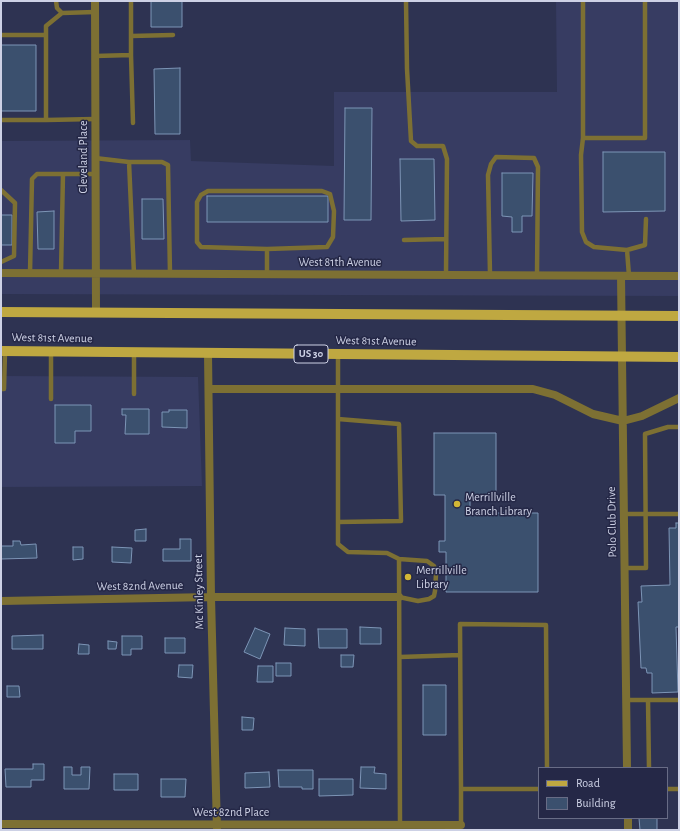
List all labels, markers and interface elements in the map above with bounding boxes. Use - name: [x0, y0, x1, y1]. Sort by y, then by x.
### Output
- street label: Cleveland Place: [76, 121, 90, 193]
- street label: West 81th Avenue: [299, 255, 381, 269]
- street label: West 81st Avenue: [11, 330, 93, 346]
- street label: West 81st Avenue: [335, 333, 417, 349]
- road number: US 30: [294, 345, 328, 363]
- street label: Polo Club Drive: [604, 486, 620, 558]
- place label: Merrillville Branch Library: [465, 490, 532, 518]
- marker: Merrillville Branch Library: [452, 499, 462, 509]
- street label: Mc Kinley Street: [191, 554, 207, 630]
- place label: Merrillville Library: [416, 563, 467, 591]
- marker: Merrillville Library: [403, 572, 413, 582]
- street label: West 82nd Avenue: [97, 578, 183, 594]
- legend: [538, 767, 668, 819]
- text: Road: [576, 777, 600, 789]
- text: Building: [576, 797, 616, 809]
- street label: West 82nd Place: [193, 805, 269, 819]

